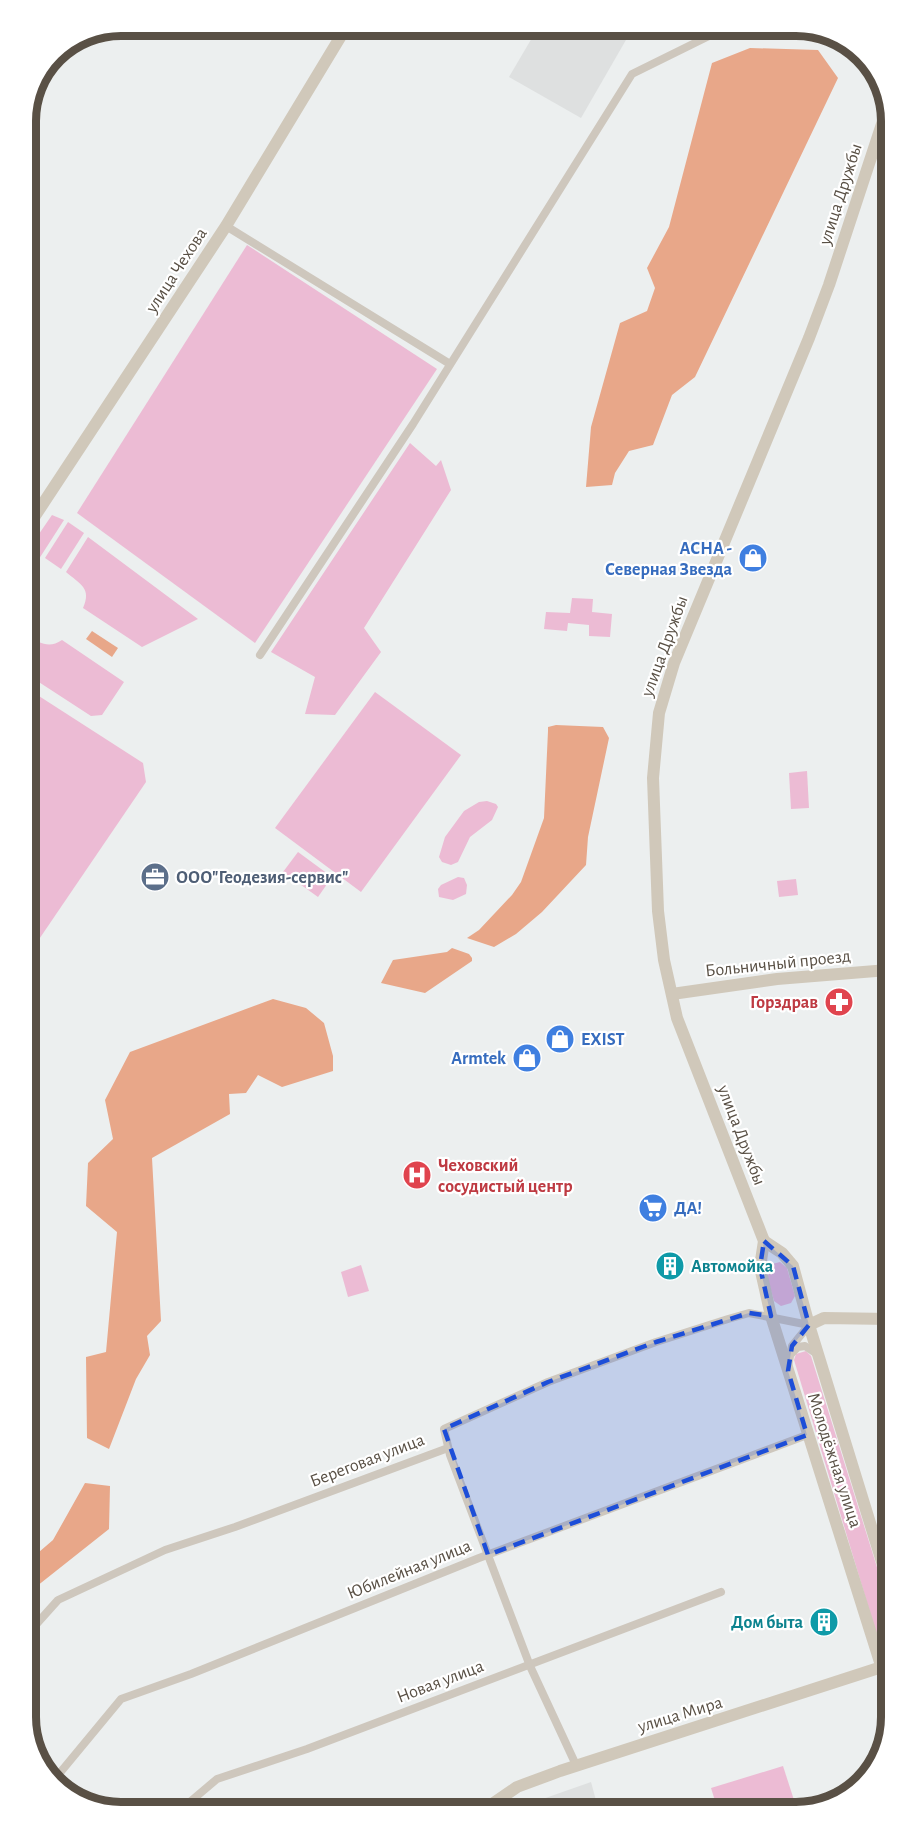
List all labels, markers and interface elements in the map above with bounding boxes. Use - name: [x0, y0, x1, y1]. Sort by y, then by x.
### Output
- street label: улица Дружбы: [815, 141, 866, 248]
- street label: улица Чехова: [142, 225, 211, 317]
- place label: АСНА - Северная Звезда: [605, 540, 732, 579]
- shop icon: АСНА - Северная Звезда: [737, 542, 769, 574]
- street label: улица Дружбы: [637, 593, 691, 700]
- office icon: ООО"Геодезия-сервис": [139, 861, 171, 893]
- place label: ООО"Геодезия-сервис": [176, 869, 348, 887]
- street label: Больничный проезд: [704, 947, 852, 981]
- pharmacy icon: Горздрав: [823, 986, 855, 1018]
- place label: Горздрав: [750, 994, 818, 1012]
- shop icon: EXIST: [544, 1023, 576, 1055]
- place label: EXIST: [581, 1031, 624, 1049]
- shop icon: Armtek: [511, 1042, 543, 1074]
- place label: Armtek: [451, 1050, 506, 1068]
- street label: улица Дружбы: [713, 1082, 769, 1188]
- place label: Чеховский сосудистый центр: [438, 1157, 573, 1196]
- hospital icon: Чеховский сосудистый центр: [401, 1159, 433, 1191]
- supermarket icon: ДА!: [637, 1192, 669, 1224]
- place label: ДА!: [674, 1200, 702, 1218]
- building icon: Автомойка: [654, 1250, 686, 1282]
- place label: Автомойка: [691, 1258, 774, 1276]
- street label: Молодёжная улица: [804, 1391, 864, 1530]
- street label: Береговая улица: [308, 1431, 427, 1491]
- street label: Юбилейная улица: [344, 1536, 474, 1603]
- building icon: Дом быта: [808, 1606, 840, 1638]
- place label: Дом быта: [731, 1614, 803, 1632]
- street label: Новая улица: [394, 1657, 486, 1707]
- street label: улица Мира: [635, 1694, 725, 1737]

